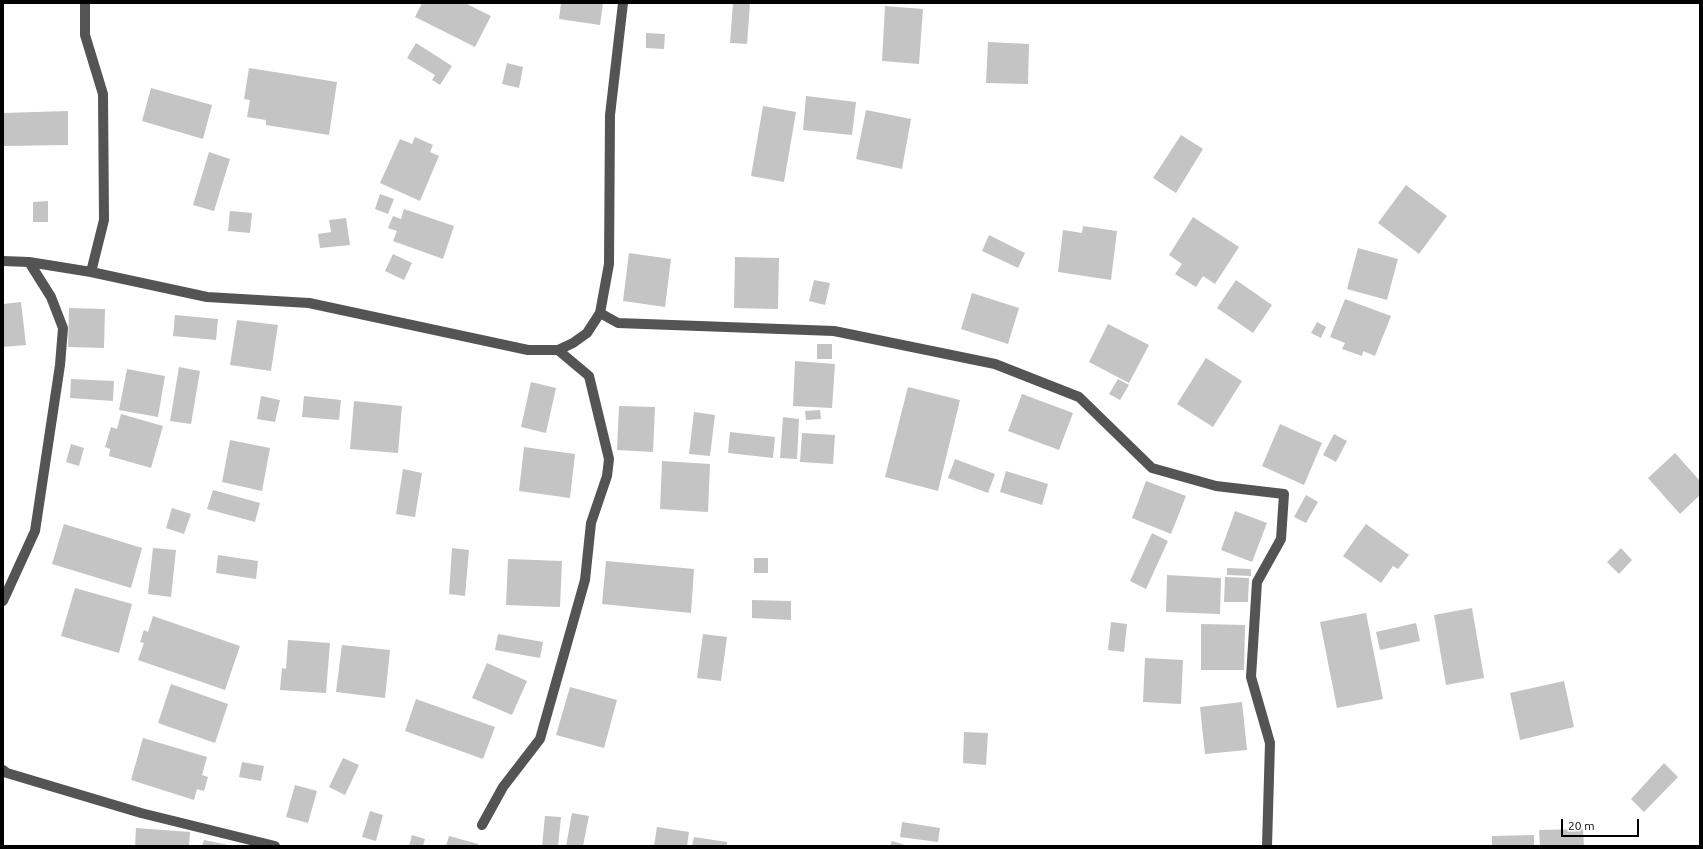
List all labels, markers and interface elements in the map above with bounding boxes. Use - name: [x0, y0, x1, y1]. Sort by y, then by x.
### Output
- scale bar: [1563, 811, 1641, 837]
- text: 20 m: [1568, 819, 1595, 832]

